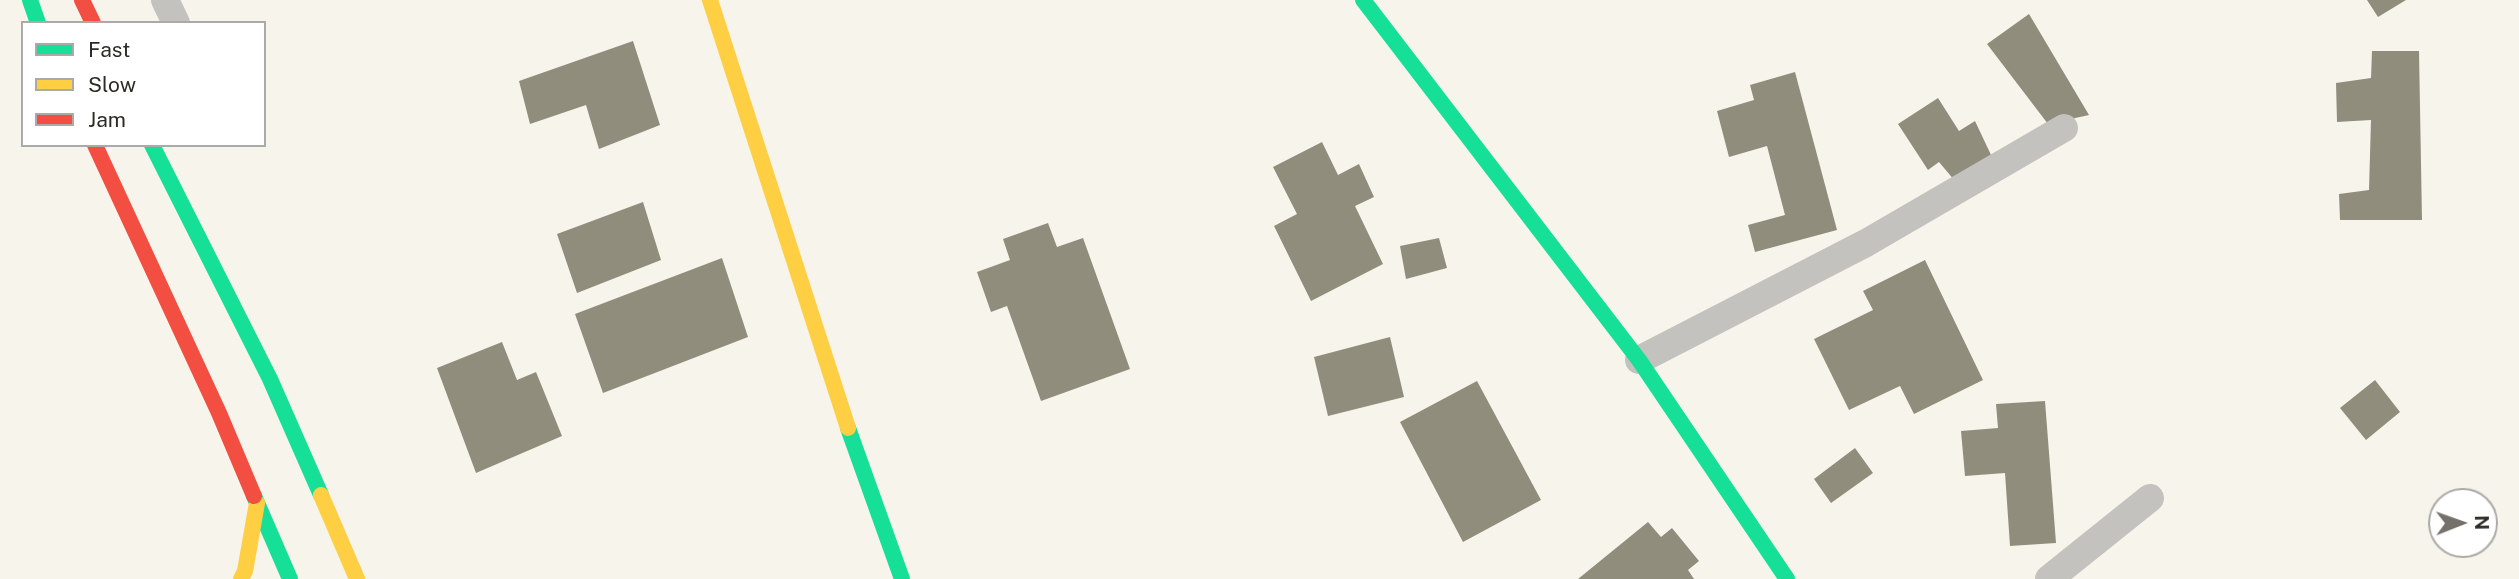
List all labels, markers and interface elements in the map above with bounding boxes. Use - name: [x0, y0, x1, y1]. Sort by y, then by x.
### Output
- legend: [21, 21, 266, 147]
- text: Fast: [88, 37, 130, 62]
- text: Slow: [88, 72, 136, 97]
- text: Jam: [88, 107, 126, 132]
- north arrow: [2428, 488, 2498, 558]
- text: N: [2471, 515, 2493, 530]

